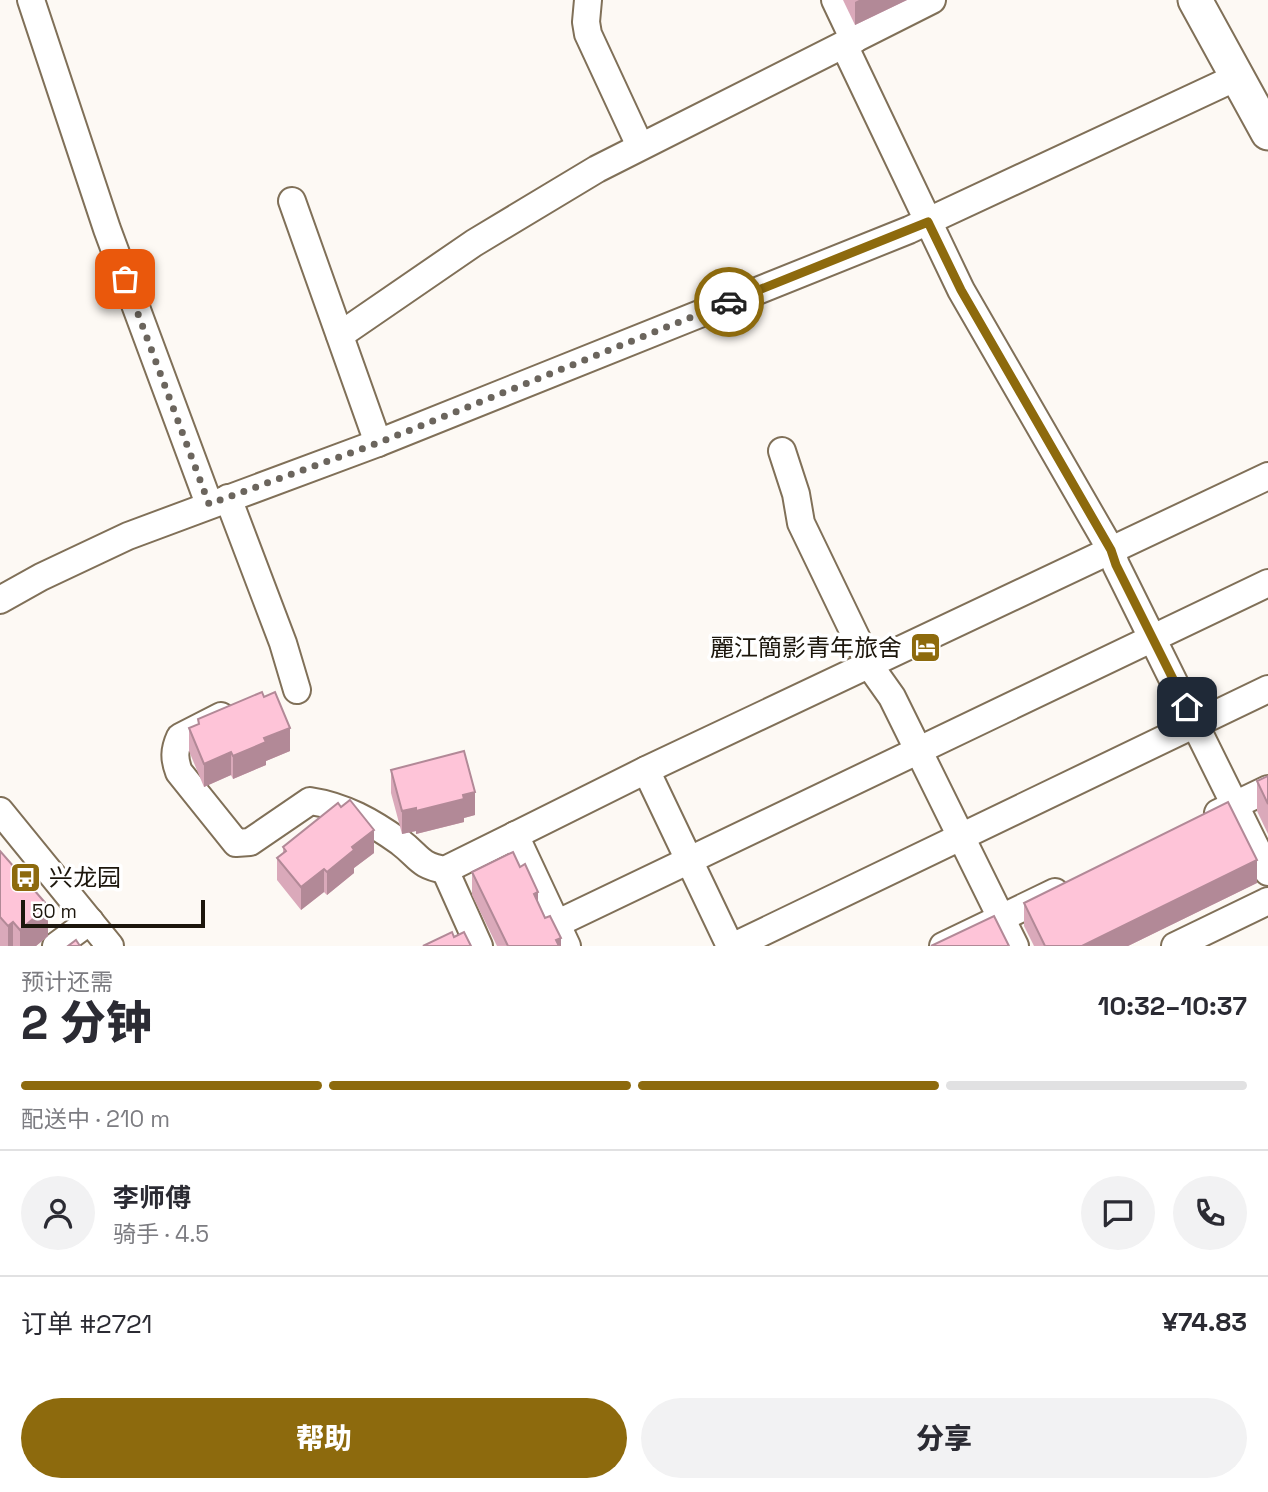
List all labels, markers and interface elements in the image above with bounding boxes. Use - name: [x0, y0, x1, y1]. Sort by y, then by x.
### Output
- pin: [95, 249, 155, 309]
- icon: bag: [106, 260, 144, 298]
- courier: [694, 267, 764, 337]
- icon: car: [710, 283, 748, 321]
- hotel icon: 麗江簡影青年旅舍: [908, 631, 942, 665]
- place label: 麗江簡影青年旅舍: [710, 632, 902, 663]
- pin: [1157, 677, 1217, 737]
- icon: home: [1168, 688, 1206, 726]
- bus stop icon: 兴龙园: [9, 861, 43, 895]
- place label: 兴龙园: [49, 862, 121, 893]
- scale bar: [21, 897, 205, 929]
- text: 50 m: [32, 899, 77, 924]
- text: 预计还需: [21, 967, 113, 997]
- text: 10:32–10:37: [1098, 989, 1247, 1023]
- text: 2 分钟: [21, 994, 152, 1052]
- text: 配送中 · 210 m: [21, 1104, 170, 1134]
- button: person: [21, 1176, 95, 1250]
- button: chat: [1081, 1176, 1155, 1250]
- button: phone: [1173, 1176, 1247, 1250]
- text: 李师傅: [113, 1181, 191, 1215]
- text: 骑手 · 4.5: [113, 1219, 209, 1249]
- text: ¥74.83: [1162, 1305, 1247, 1339]
- text: 订单 #2721: [21, 1307, 152, 1341]
- button: 帮助: [21, 1398, 627, 1478]
- button: 分享: [641, 1398, 1247, 1478]

